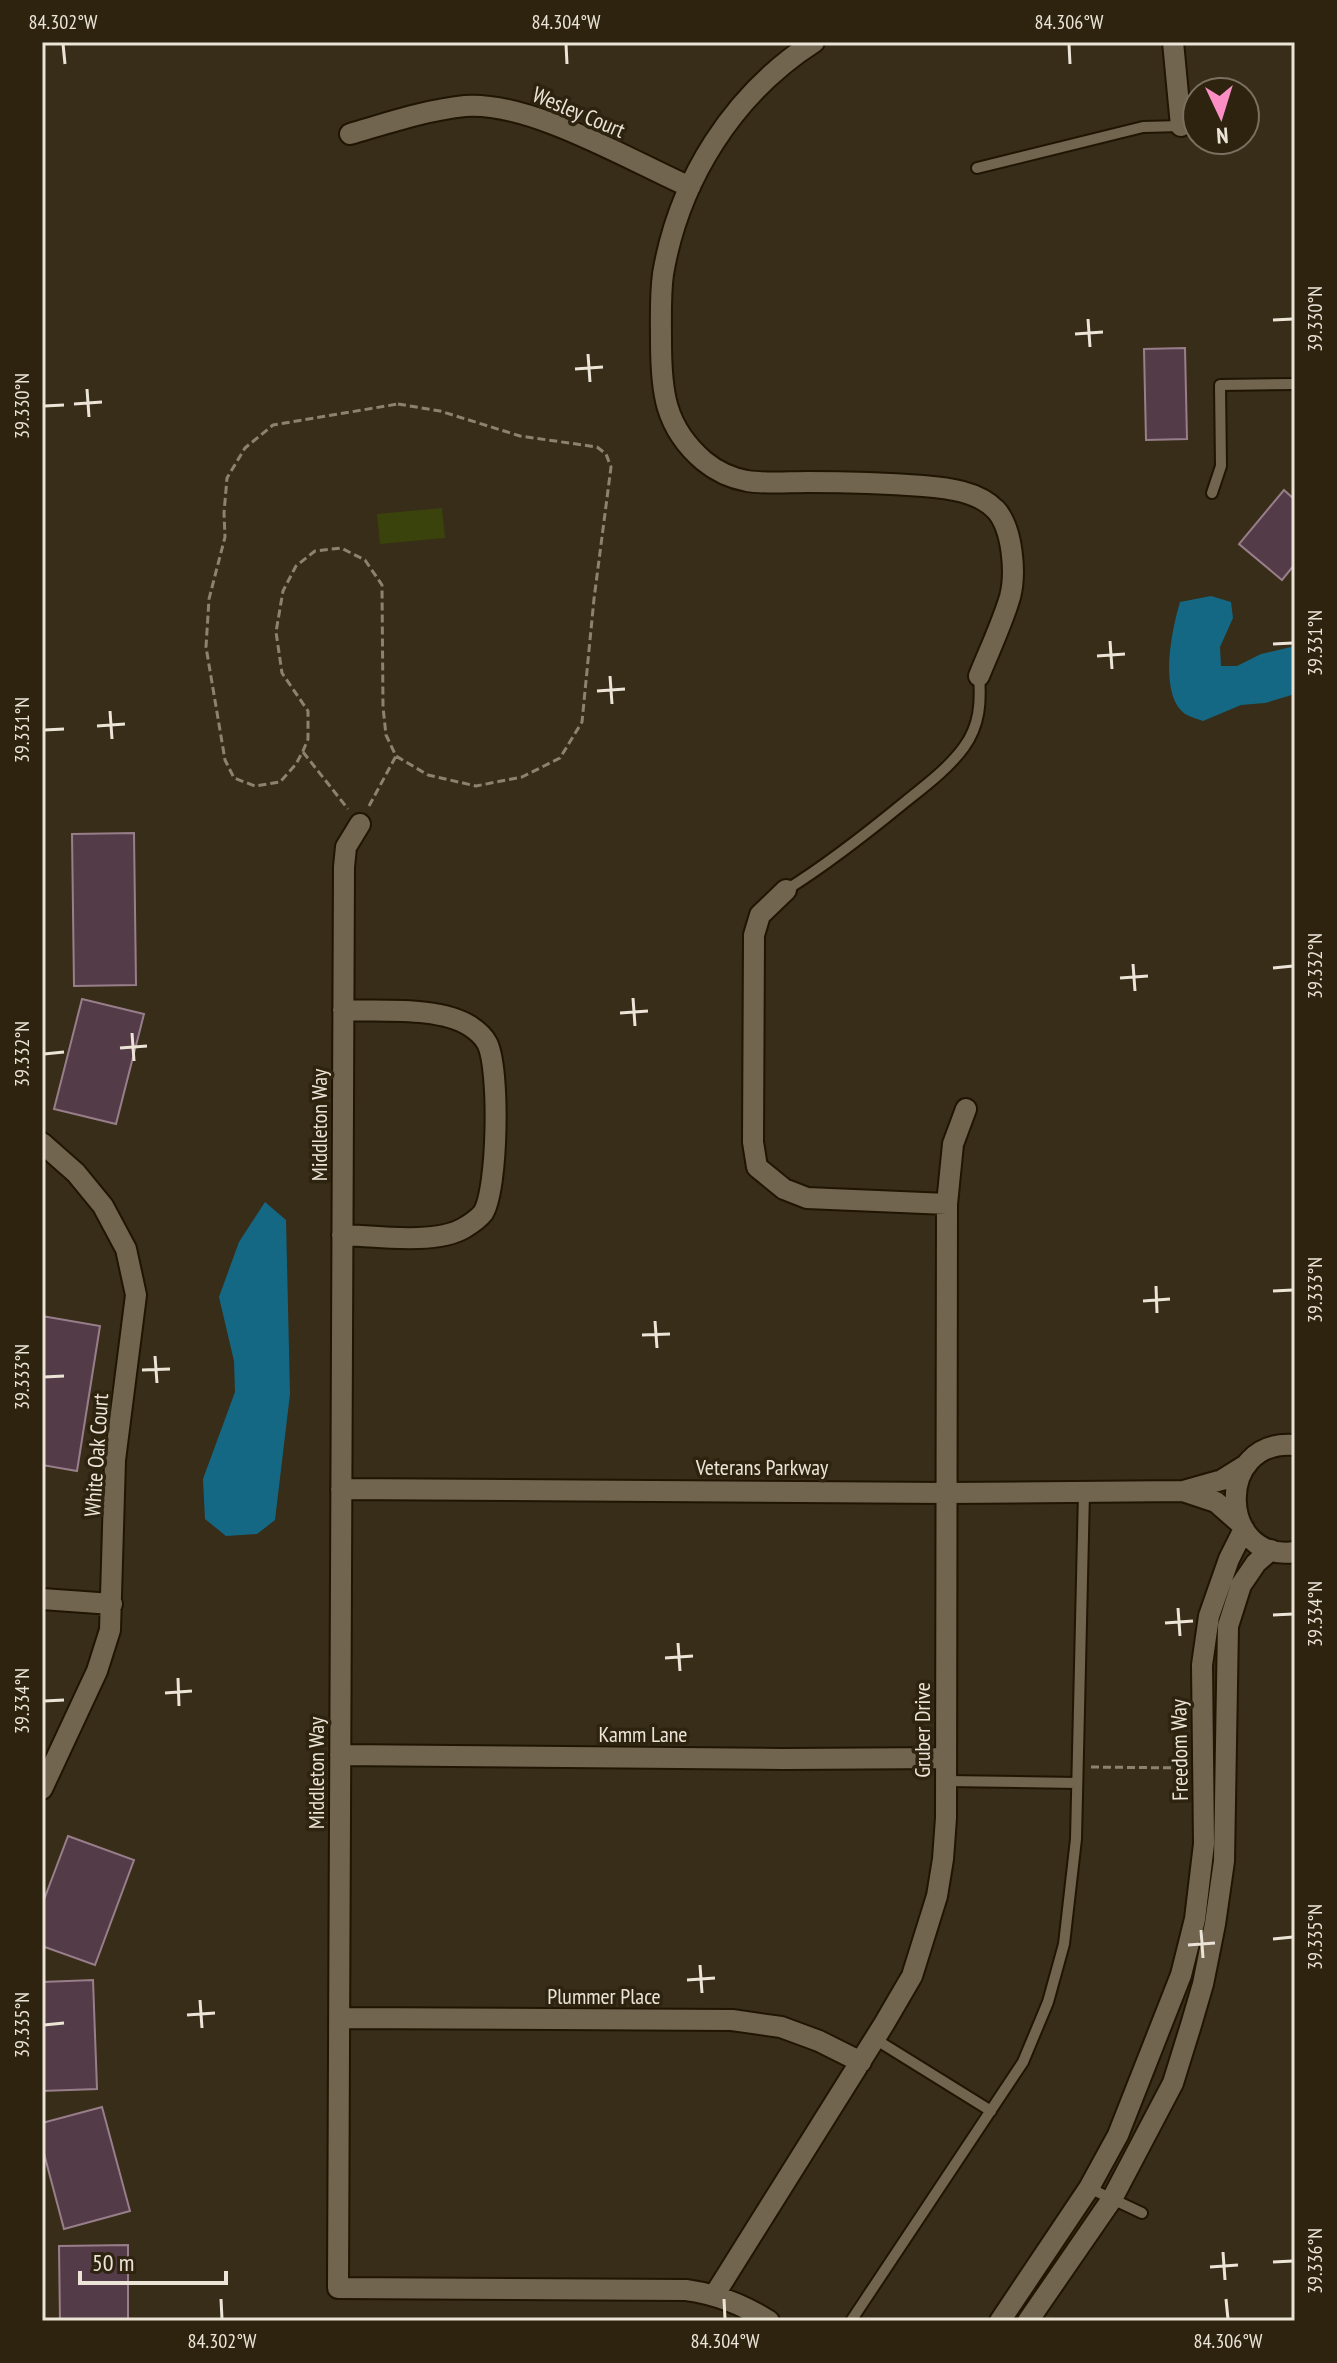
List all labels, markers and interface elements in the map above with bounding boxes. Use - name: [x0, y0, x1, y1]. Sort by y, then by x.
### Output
- text: 84.302°W: [29, 9, 98, 35]
- text: 84.304°W: [532, 9, 601, 35]
- text: 84.306°W: [1035, 9, 1104, 35]
- north arrow: [1181, 76, 1261, 156]
- street label: Wesley Court: [529, 80, 629, 144]
- text: N: [1215, 122, 1229, 150]
- text: 39.330°N: [1302, 286, 1328, 352]
- text: 39.330°N: [9, 373, 35, 439]
- text: 39.331°N: [1302, 610, 1328, 676]
- text: 39.331°N: [9, 697, 35, 763]
- text: 39.332°N: [1302, 933, 1328, 999]
- text: 39.332°N: [9, 1021, 35, 1087]
- street label: Middleton Way: [305, 1068, 333, 1181]
- text: 39.333°N: [1302, 1257, 1328, 1323]
- text: 39.333°N: [9, 1344, 35, 1410]
- street label: White Oak Court: [78, 1392, 114, 1518]
- street label: Veterans Parkway: [695, 1453, 829, 1481]
- text: 39.334°N: [1302, 1581, 1328, 1647]
- text: 39.334°N: [9, 1668, 35, 1734]
- street label: Gruber Drive: [908, 1682, 936, 1778]
- street label: Freedom Way: [1164, 1698, 1194, 1801]
- street label: Middleton Way: [302, 1716, 330, 1829]
- street label: Kamm Lane: [599, 1720, 687, 1748]
- text: 39.335°N: [1302, 1904, 1328, 1970]
- street label: Plummer Place: [547, 1982, 661, 2010]
- text: 39.335°N: [9, 1992, 35, 2058]
- text: 39.336°N: [1302, 2228, 1328, 2294]
- scale bar: [80, 2235, 226, 2285]
- text: 50 m: [92, 2247, 134, 2278]
- text: 84.302°W: [188, 2328, 257, 2354]
- text: 84.304°W: [691, 2328, 760, 2354]
- text: 84.306°W: [1194, 2328, 1263, 2354]

